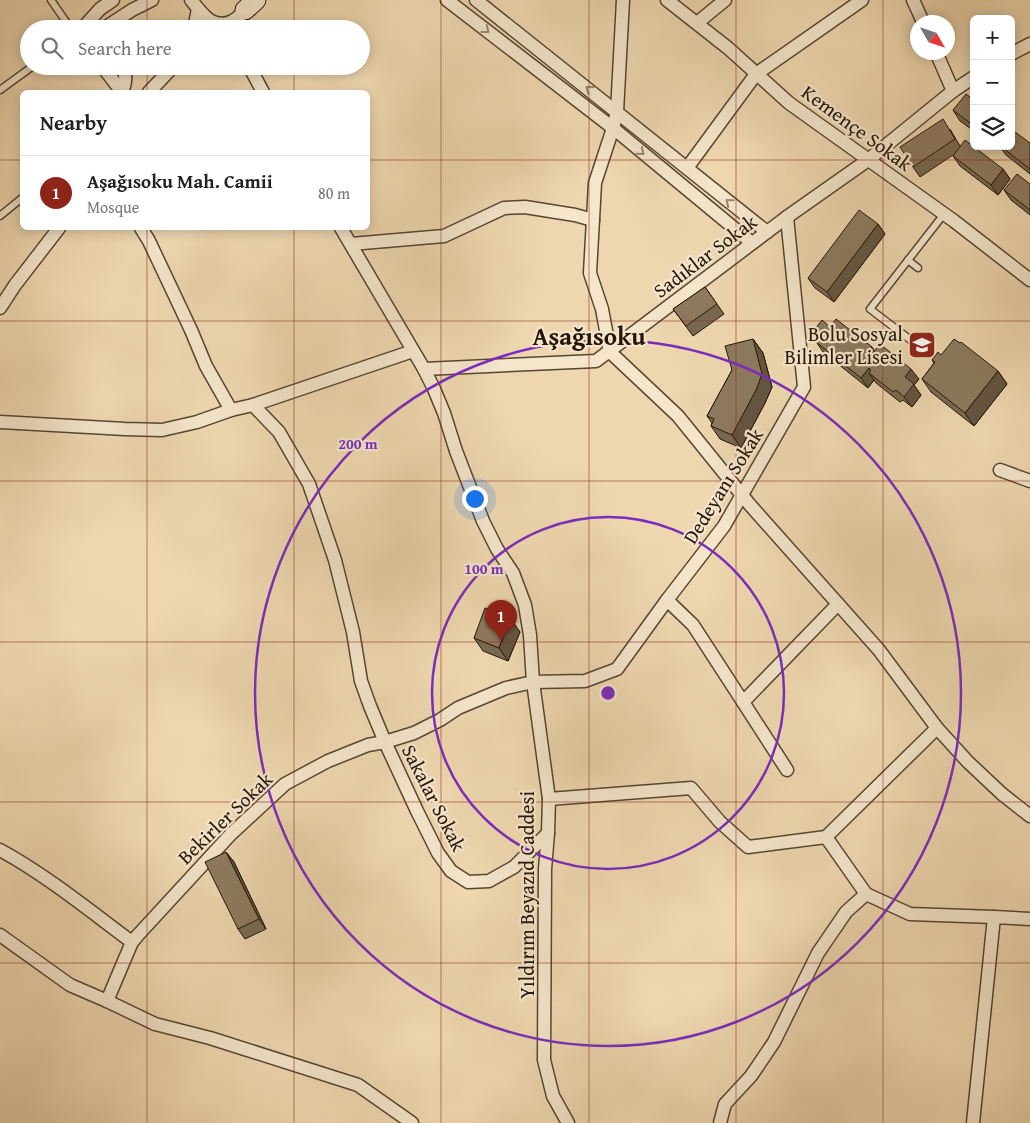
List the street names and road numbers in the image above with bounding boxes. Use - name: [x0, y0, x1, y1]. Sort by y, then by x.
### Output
- street label: Kemençe Sokak: [796, 77, 919, 178]
- street label: Sadıklar Sokak: [647, 206, 763, 304]
- street label: Dedeyanı Sokak: [675, 422, 770, 549]
- street label: Sakalar Sokak: [395, 739, 474, 857]
- street label: Bekirler Sokak: [171, 764, 279, 870]
- street label: Yıldırım Beyazıd Caddesi: [512, 791, 541, 999]

